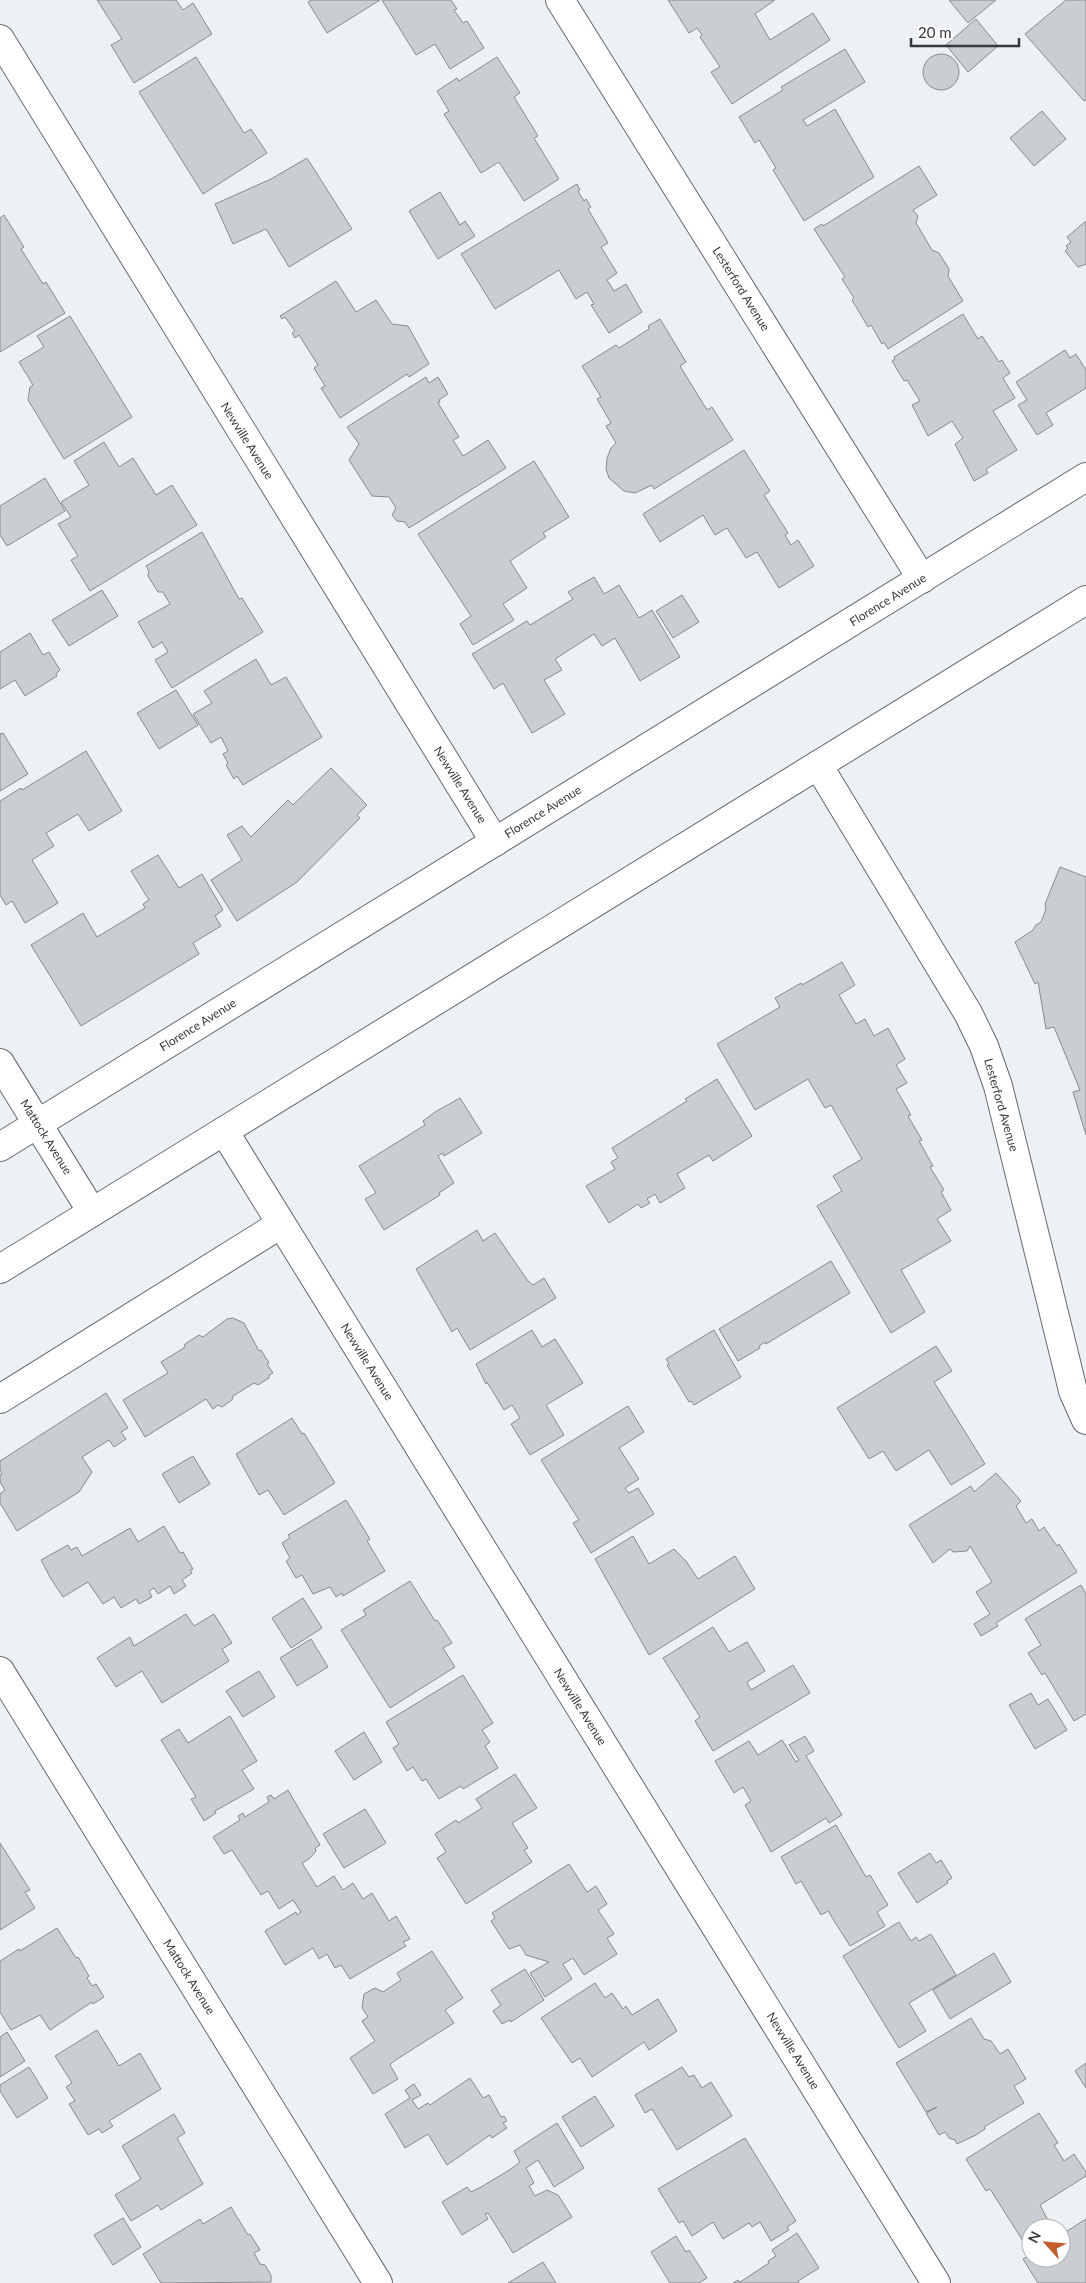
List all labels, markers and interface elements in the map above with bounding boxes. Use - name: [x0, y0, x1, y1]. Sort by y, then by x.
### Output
- scale bar: [911, 15, 1018, 47]
- text: 20 m: [918, 23, 952, 41]
- street label: Lesterford Avenue: [710, 244, 773, 334]
- street label: Newville Avenue: [218, 399, 277, 482]
- street label: Florence Avenue: [847, 570, 929, 629]
- street label: Newville Avenue: [431, 743, 490, 826]
- street label: Florence Avenue: [502, 782, 584, 841]
- street label: Florence Avenue: [157, 995, 239, 1054]
- street label: Lesterford Avenue: [981, 1057, 1022, 1153]
- street label: Mattock Avenue: [17, 1096, 76, 1177]
- street label: Newville Avenue: [338, 1320, 397, 1403]
- street label: Newville Avenue: [551, 1665, 610, 1748]
- street label: Mattock Avenue: [160, 1936, 219, 2017]
- street label: Newville Avenue: [764, 2009, 823, 2092]
- north arrow: [1021, 2218, 1071, 2268]
- text: N: [1024, 2228, 1044, 2246]

